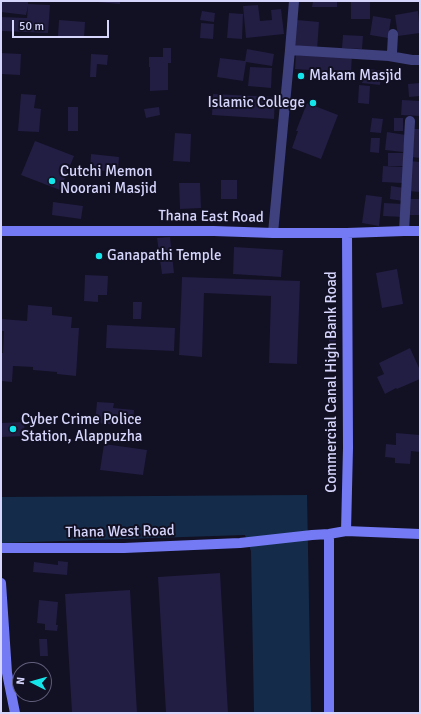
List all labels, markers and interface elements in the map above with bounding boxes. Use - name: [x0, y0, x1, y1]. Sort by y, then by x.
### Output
- scale bar: [14, 12, 111, 38]
- text: 50 m: [19, 19, 44, 34]
- place label: Makam Masjid: [309, 67, 402, 85]
- marker: Makam Masjid: [296, 71, 306, 81]
- place label: Islamic College: [207, 94, 305, 112]
- marker: Islamic College: [308, 98, 318, 108]
- place label: Cutchi Memon Noorani Masjid: [60, 163, 157, 198]
- marker: Cutchi Memon Noorani Masjid: [47, 176, 57, 186]
- street label: Thana East Road: [158, 207, 264, 227]
- place label: Ganapathi Temple: [107, 247, 222, 265]
- marker: Ganapathi Temple: [94, 251, 104, 261]
- street label: Commercial Canal High Bank Road: [323, 271, 341, 493]
- place label: Cyber Crime Police Station, Alappuzha: [21, 411, 142, 446]
- marker: Cyber Crime Police Station, Alappuzha: [8, 424, 18, 434]
- street label: Thana West Road: [65, 522, 175, 542]
- north arrow: [12, 662, 52, 702]
- text: N: [14, 676, 27, 685]

